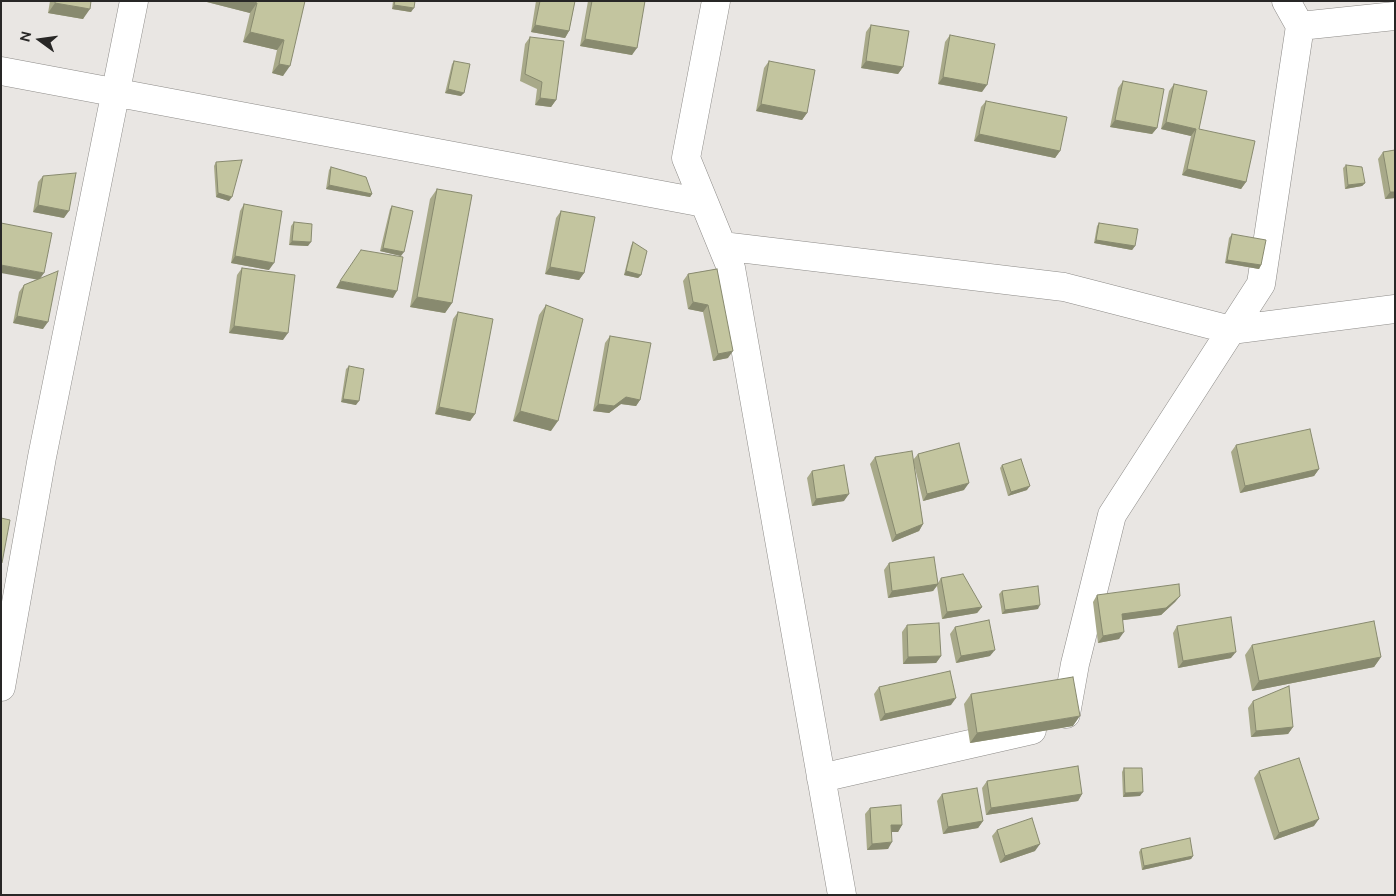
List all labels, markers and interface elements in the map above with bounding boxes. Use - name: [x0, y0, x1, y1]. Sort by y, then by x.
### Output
- north arrow: [15, 15, 65, 65]
- text: N: [16, 29, 34, 43]

